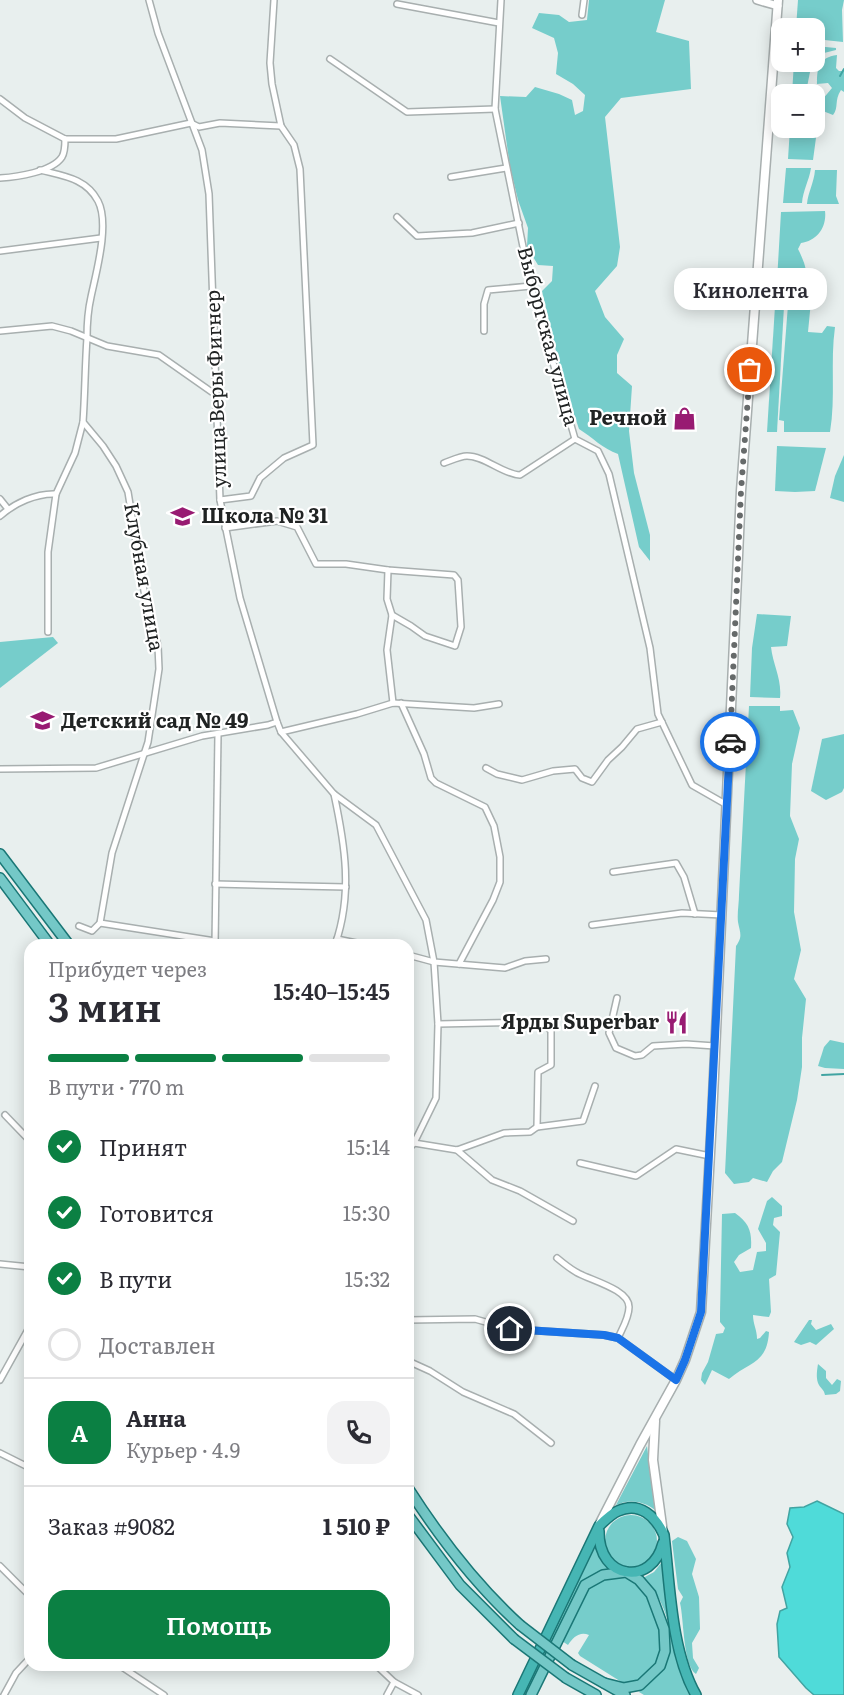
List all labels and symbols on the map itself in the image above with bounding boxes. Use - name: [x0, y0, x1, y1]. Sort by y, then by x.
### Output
- street label: Выборгская улица: [512, 242, 588, 429]
- callout: Кинолента: [674, 268, 826, 310]
- street label: улица Веры Фигнер: [196, 290, 232, 489]
- pin: [724, 344, 775, 395]
- place label: Речной: [589, 401, 667, 431]
- shop icon: Речной: [672, 405, 698, 431]
- place label: Школа № 31: [201, 499, 328, 529]
- street label: Клубная улица: [118, 500, 174, 654]
- school or university icon: Школа № 31: [170, 503, 196, 529]
- place label: Детский сад № 49: [61, 704, 249, 734]
- school or university icon: Детский сад № 49: [30, 708, 56, 734]
- courier: [700, 712, 760, 772]
- place label: Ярды Superbar: [501, 1005, 659, 1035]
- restaurant icon: Ярды Superbar: [664, 1009, 690, 1035]
- pin: [484, 1303, 535, 1354]

